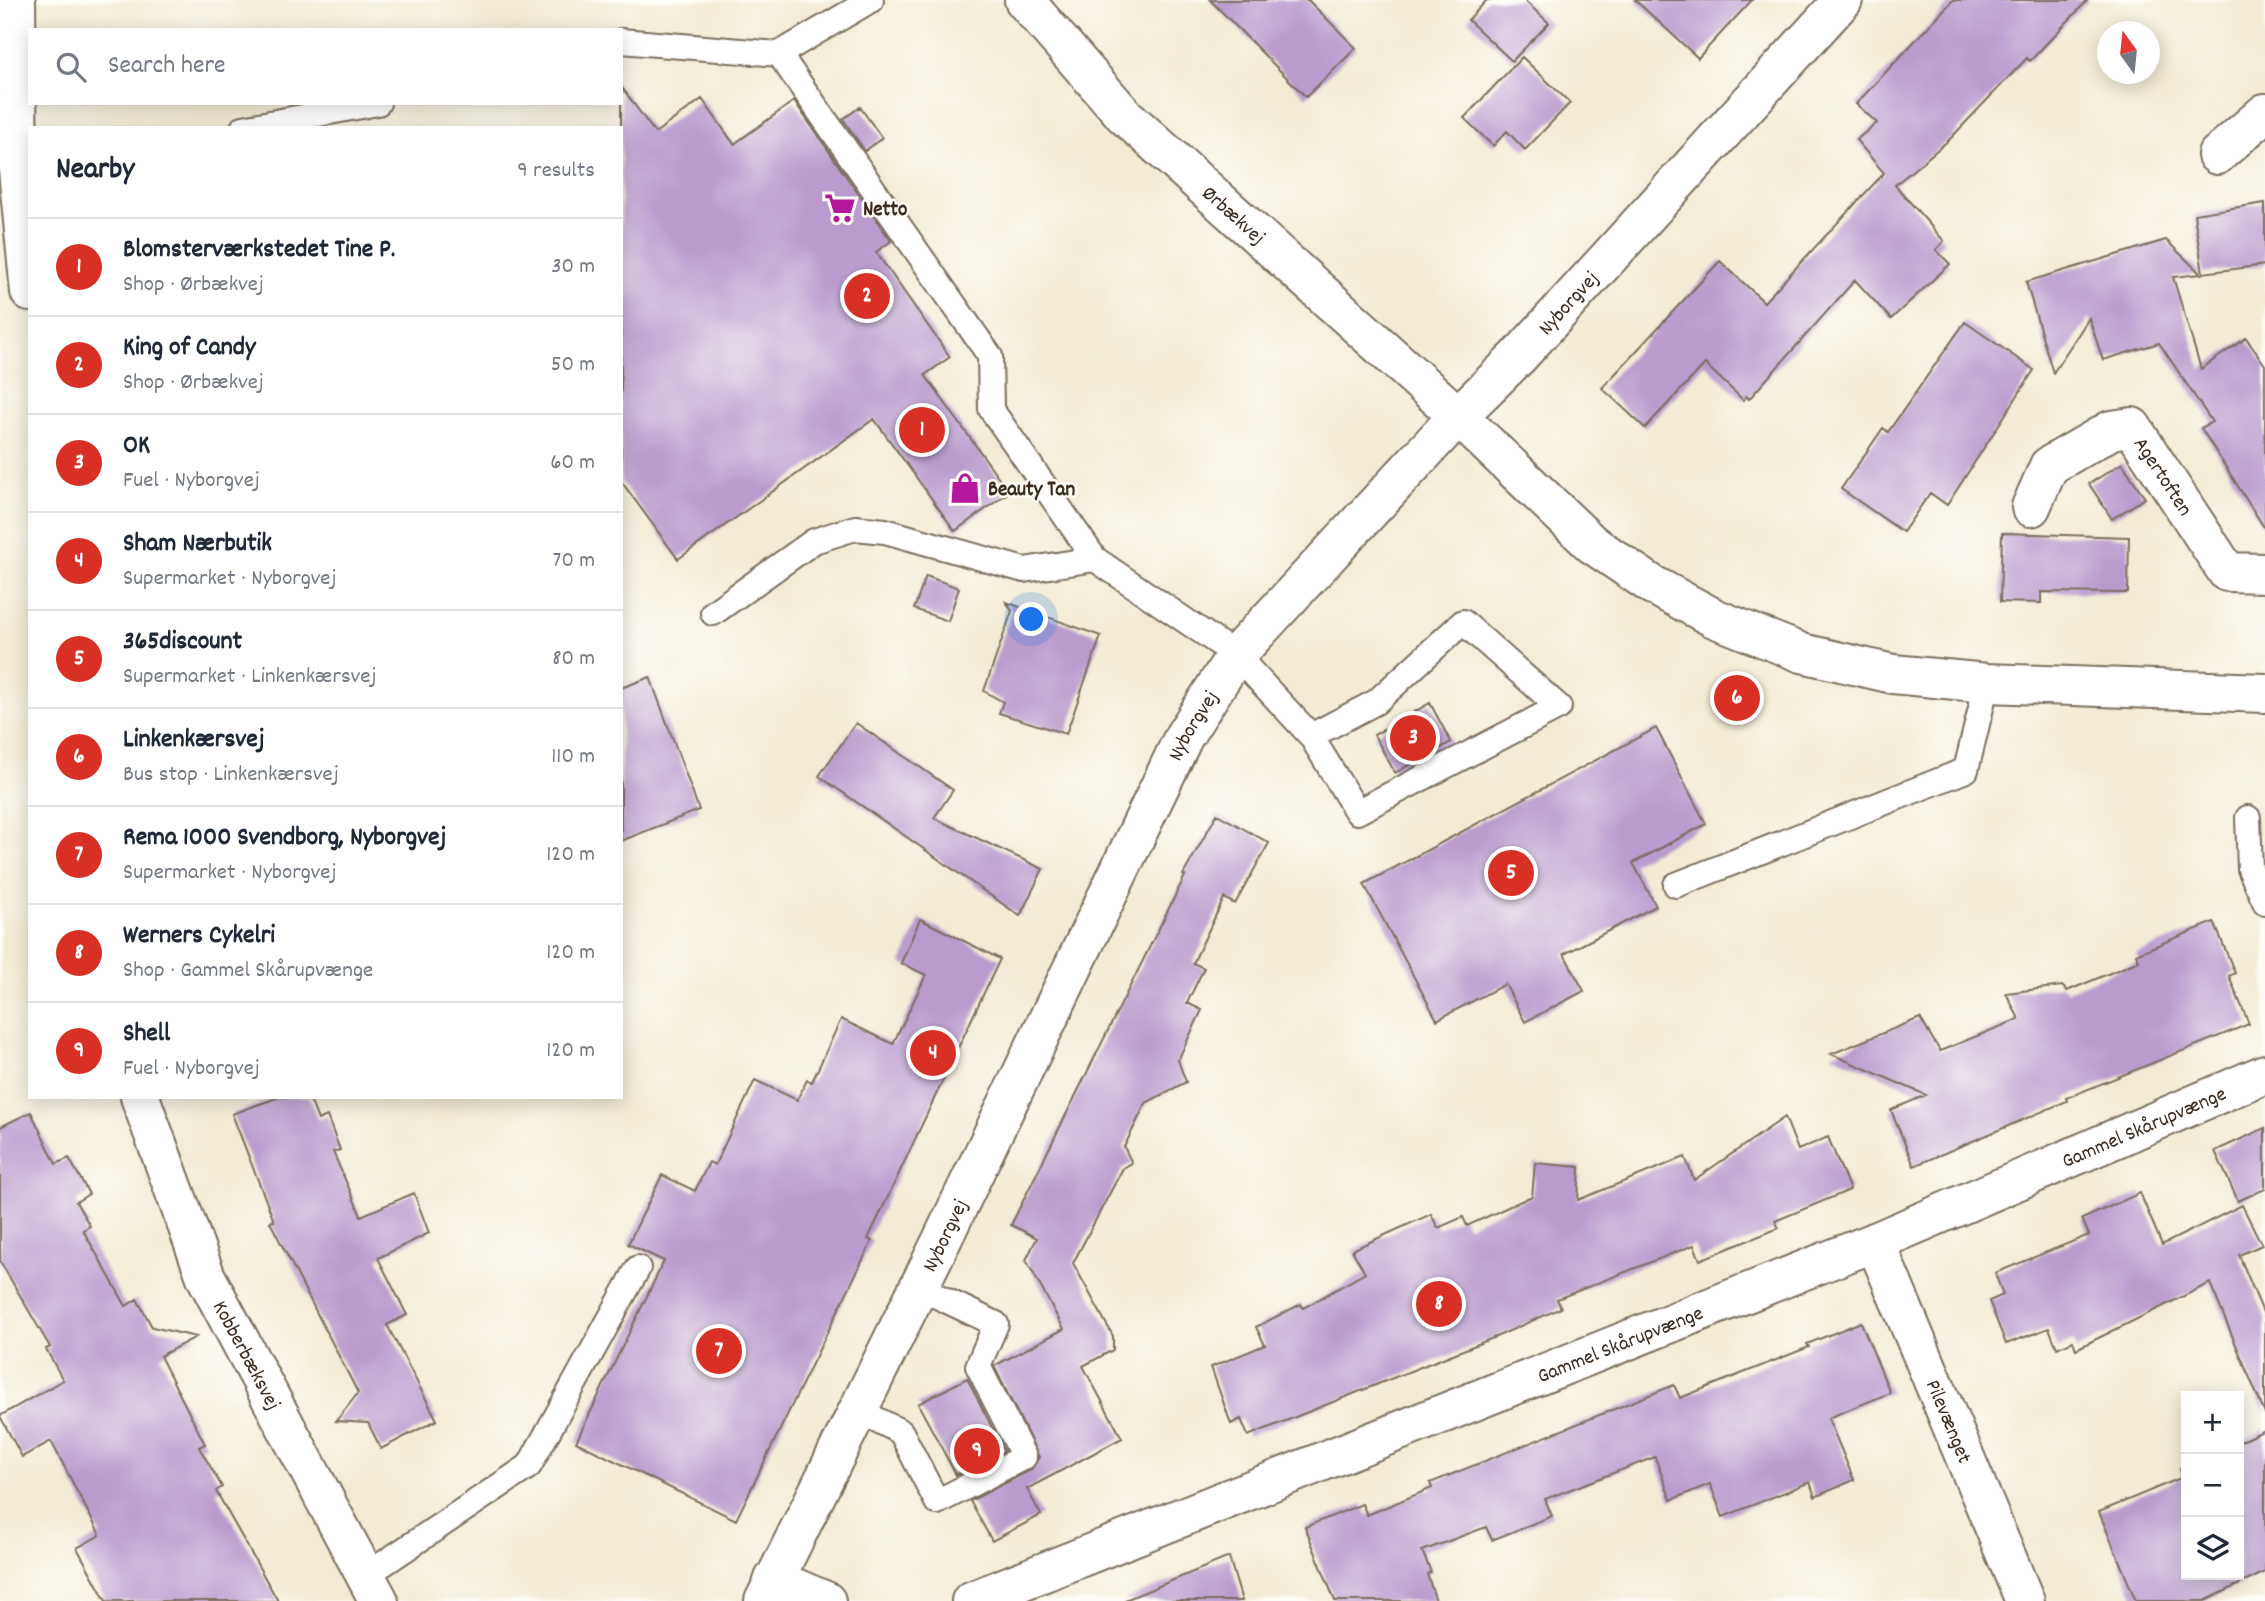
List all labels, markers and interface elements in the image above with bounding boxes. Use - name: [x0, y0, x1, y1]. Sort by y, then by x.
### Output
- north arrow: [2097, 21, 2160, 84]
- search box: [28, 28, 623, 105]
- icon: search: [52, 48, 90, 86]
- text: Search here: [108, 48, 226, 85]
- text: Nearby: [56, 150, 134, 193]
- text: 9 results: [517, 155, 595, 188]
- street label: Ørbækvej: [1194, 180, 1271, 253]
- supermarket icon: Netto: [823, 191, 857, 225]
- place label: Netto: [863, 196, 907, 226]
- text: Blomsterværkstedet Tine P.: [123, 232, 395, 269]
- text: 1: [76, 251, 82, 284]
- text: 30 m: [551, 251, 595, 284]
- street label: Nyborgvej: [1533, 266, 1607, 343]
- text: Shop · Ørbækvej: [123, 269, 264, 302]
- pin: 2: [844, 270, 890, 322]
- text: King of Candy: [123, 330, 256, 367]
- text: 2: [74, 349, 84, 382]
- text: 50 m: [551, 349, 595, 382]
- text: Shop · Ørbækvej: [123, 367, 264, 400]
- pin: 1: [899, 404, 945, 456]
- text: OK: [123, 428, 150, 465]
- street label: Agertoften: [2125, 432, 2198, 523]
- text: 3: [74, 447, 84, 480]
- text: 60 m: [550, 447, 595, 480]
- text: Fuel · Nyborgvej: [123, 465, 260, 498]
- shop icon: Beauty Tan: [948, 471, 982, 505]
- place label: Beauty Tan: [988, 476, 1075, 506]
- text: Sham Nærbutik: [123, 526, 272, 563]
- text: 4: [74, 545, 84, 578]
- text: 70 m: [553, 545, 595, 578]
- text: Supermarket · Nyborgvej: [123, 563, 337, 596]
- your location: [1014, 602, 1048, 636]
- text: 365discount: [123, 624, 242, 661]
- text: 5: [74, 643, 84, 676]
- text: 80 m: [552, 643, 595, 676]
- text: Supermarket · Linkenkærsvej: [123, 661, 376, 694]
- pin: 6: [1714, 672, 1760, 724]
- street label: Nyborgvej: [1162, 685, 1227, 767]
- pin: 3: [1390, 712, 1436, 764]
- text: Linkenkærsvej: [123, 722, 265, 759]
- text: 6: [73, 741, 85, 774]
- text: 110 m: [551, 741, 595, 774]
- text: Bus stop · Linkenkærsvej: [123, 759, 339, 792]
- text: Rema 1000 Svendborg, Nyborgvej: [123, 820, 446, 857]
- text: 7: [75, 839, 83, 872]
- text: 120 m: [546, 839, 595, 872]
- pin: 5: [1488, 847, 1534, 899]
- text: Supermarket · Nyborgvej: [123, 857, 337, 890]
- text: Werners Cykelri: [123, 918, 275, 955]
- text: 8: [74, 937, 84, 970]
- text: 120 m: [546, 937, 595, 970]
- text: Shop · Gammel Skårupvænge: [123, 955, 373, 988]
- text: Shell: [123, 1016, 170, 1053]
- pin: 4: [910, 1027, 956, 1079]
- text: 9: [74, 1035, 84, 1068]
- text: 120 m: [546, 1035, 595, 1068]
- text: Fuel · Nyborgvej: [123, 1053, 260, 1086]
- street label: Gammel Skårupvænge: [2058, 1080, 2231, 1178]
- street label: Nyborgvej: [916, 1195, 977, 1278]
- pin: 8: [1416, 1278, 1462, 1330]
- street label: Kobberbæksvej: [203, 1296, 286, 1416]
- street label: Gammel Skårupvænge: [1533, 1300, 1708, 1393]
- pin: 7: [696, 1325, 742, 1377]
- street label: Pilevænget: [1916, 1376, 1978, 1469]
- map controls: [2181, 1391, 2244, 1580]
- button: +: [2181, 1391, 2244, 1454]
- pin: 9: [954, 1425, 1000, 1477]
- button: −: [2181, 1454, 2244, 1517]
- button: layers: [2181, 1517, 2244, 1580]

